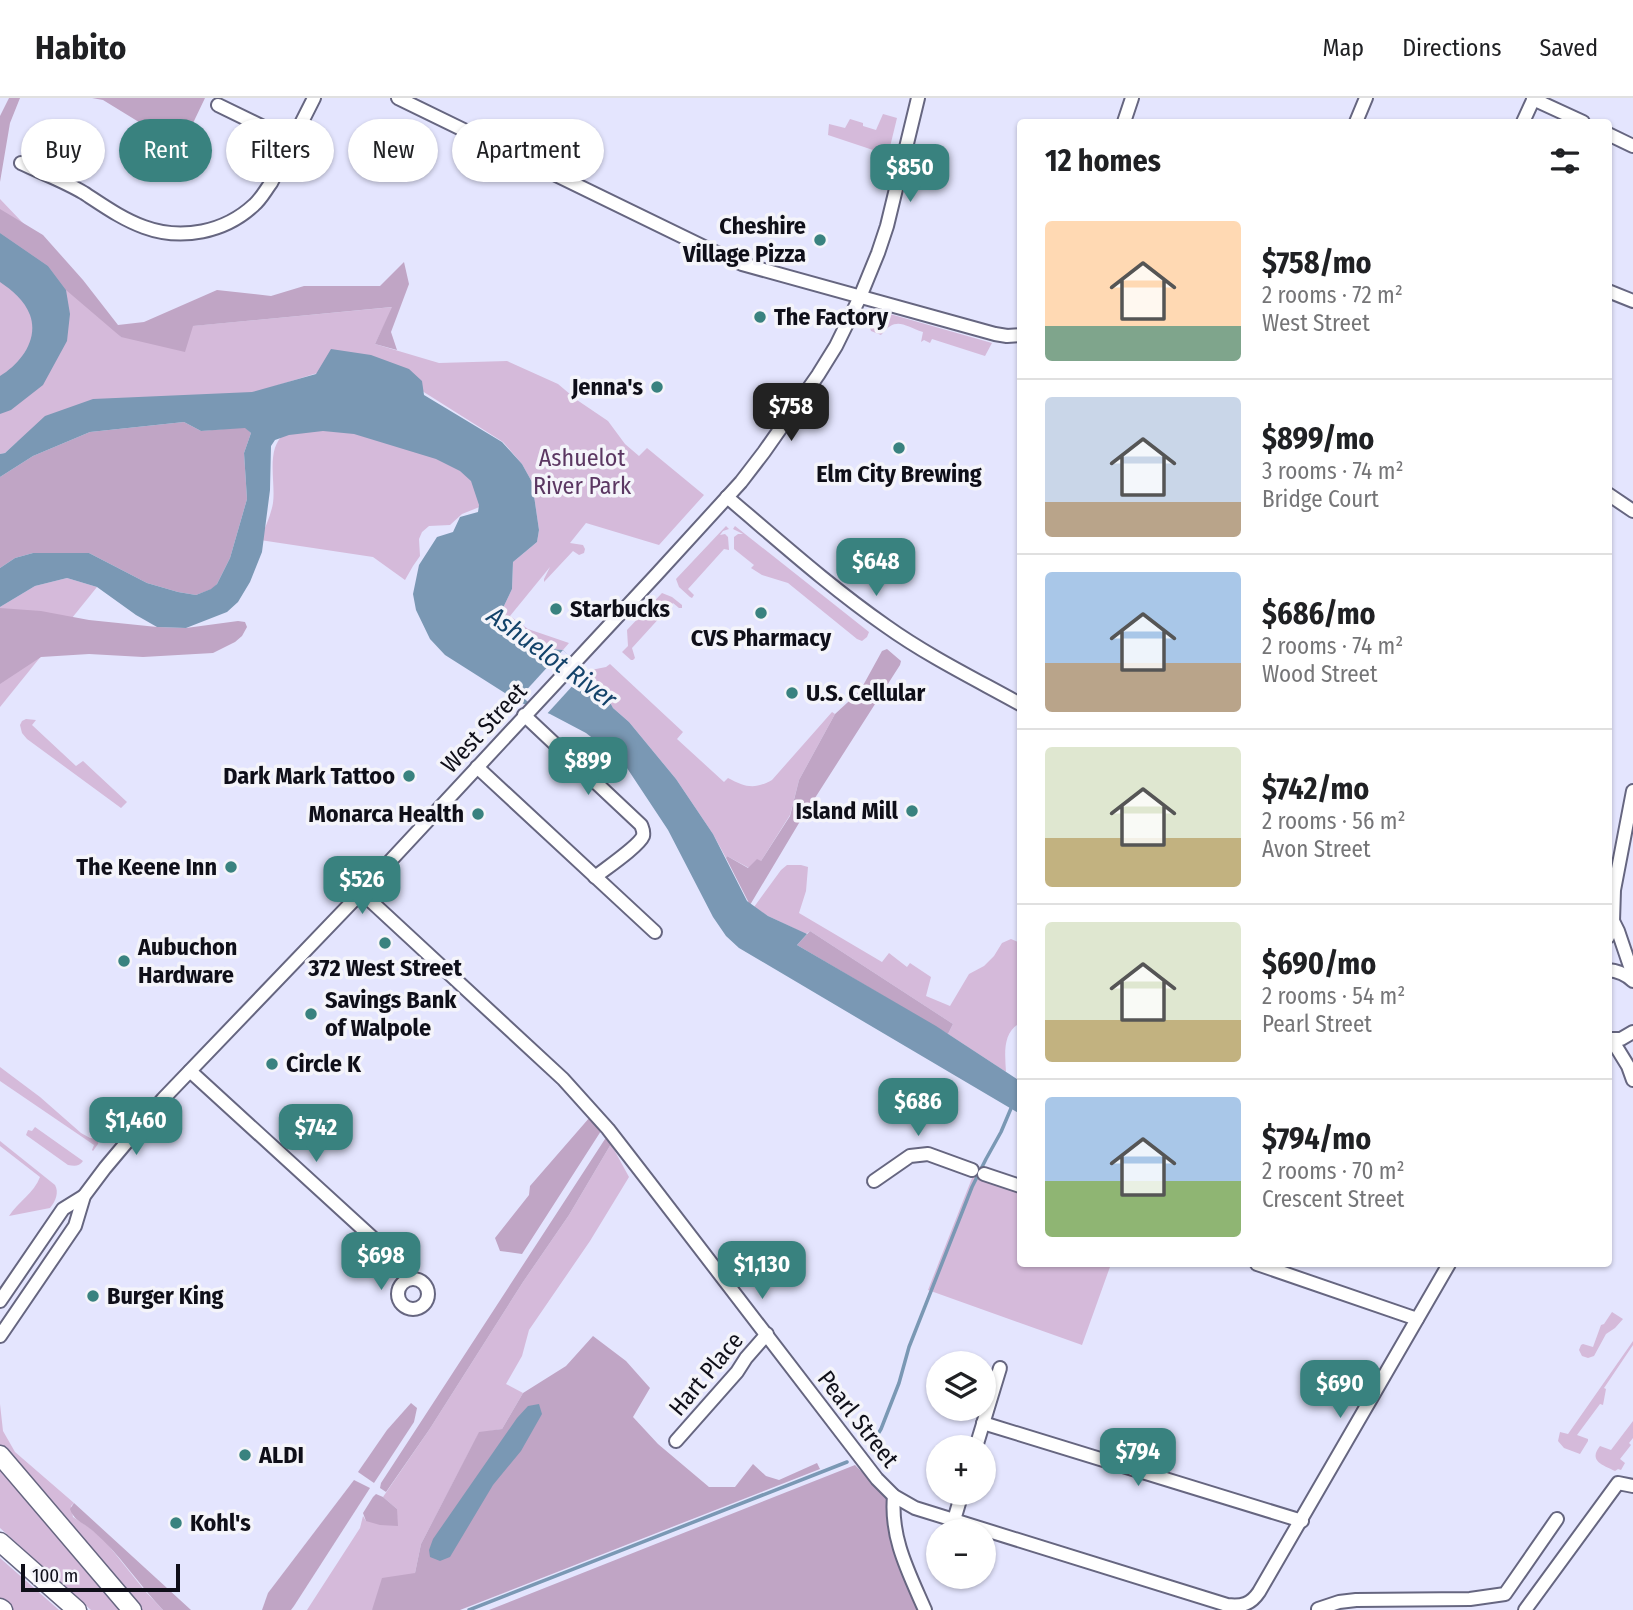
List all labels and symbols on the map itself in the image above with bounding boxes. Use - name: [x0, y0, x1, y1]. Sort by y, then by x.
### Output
- pin: $850: [869, 144, 951, 204]
- place label: Cheshire Village Pizza: [682, 212, 806, 268]
- marker: Cheshire Village Pizza: [812, 232, 828, 248]
- place label: The Factory: [774, 303, 889, 331]
- marker: The Factory: [752, 309, 768, 325]
- place label: Jenna's: [570, 373, 643, 401]
- marker: Jenna's: [649, 379, 665, 395]
- pin: $758: [750, 384, 832, 443]
- marker: Elm City Brewing: [891, 440, 907, 456]
- park label: Ashuelot River Park: [533, 444, 632, 500]
- place label: Elm City Brewing: [816, 460, 982, 488]
- pin: $648: [835, 538, 917, 598]
- place label: Starbucks: [570, 595, 670, 623]
- water label: Ashuelot River: [480, 600, 623, 715]
- marker: Starbucks: [548, 601, 564, 617]
- marker: CVS Pharmacy: [753, 605, 769, 621]
- place label: CVS Pharmacy: [691, 624, 832, 652]
- street label: West Street: [435, 677, 533, 779]
- place label: U.S. Cellular: [806, 679, 925, 707]
- marker: U.S. Cellular: [784, 685, 800, 701]
- pin: $899: [547, 738, 629, 797]
- place label: Dark Mark Tattoo: [223, 762, 395, 790]
- marker: Dark Mark Tattoo: [401, 768, 417, 784]
- place label: Island Mill: [795, 797, 898, 825]
- place label: Monarca Health: [308, 800, 464, 828]
- marker: Island Mill: [904, 803, 920, 819]
- marker: Monarca Health: [470, 806, 486, 822]
- place label: The Keene Inn: [76, 853, 217, 881]
- pin: $526: [321, 856, 403, 916]
- marker: The Keene Inn: [223, 859, 239, 875]
- place label: Aubuchon Hardware: [137, 933, 237, 989]
- marker: 372 West Street: [377, 935, 393, 951]
- marker: Aubuchon Hardware: [116, 953, 132, 969]
- place label: 372 West Street: [307, 954, 462, 982]
- place label: Savings Bank of Walpole: [325, 986, 457, 1042]
- marker: Savings Bank of Walpole: [303, 1006, 319, 1022]
- place label: Circle K: [286, 1050, 362, 1078]
- marker: Circle K: [264, 1056, 280, 1072]
- pin: $686: [877, 1079, 959, 1138]
- pin: $1,460: [79, 1098, 193, 1157]
- pin: $742: [275, 1104, 357, 1164]
- pin: $698: [340, 1232, 422, 1292]
- pin: $1,130: [705, 1242, 819, 1301]
- place label: Burger King: [107, 1282, 223, 1310]
- marker: Burger King: [85, 1288, 101, 1304]
- street label: Hart Place: [663, 1327, 749, 1421]
- pin: $690: [1299, 1360, 1381, 1420]
- street label: Pearl Street: [812, 1365, 904, 1473]
- pin: $794: [1097, 1428, 1179, 1488]
- place label: ALDI: [258, 1441, 304, 1469]
- marker: ALDI: [237, 1447, 253, 1463]
- place label: Kohl's: [190, 1509, 251, 1537]
- marker: Kohl's: [168, 1515, 184, 1531]
- scale bar: [21, 1561, 180, 1593]

